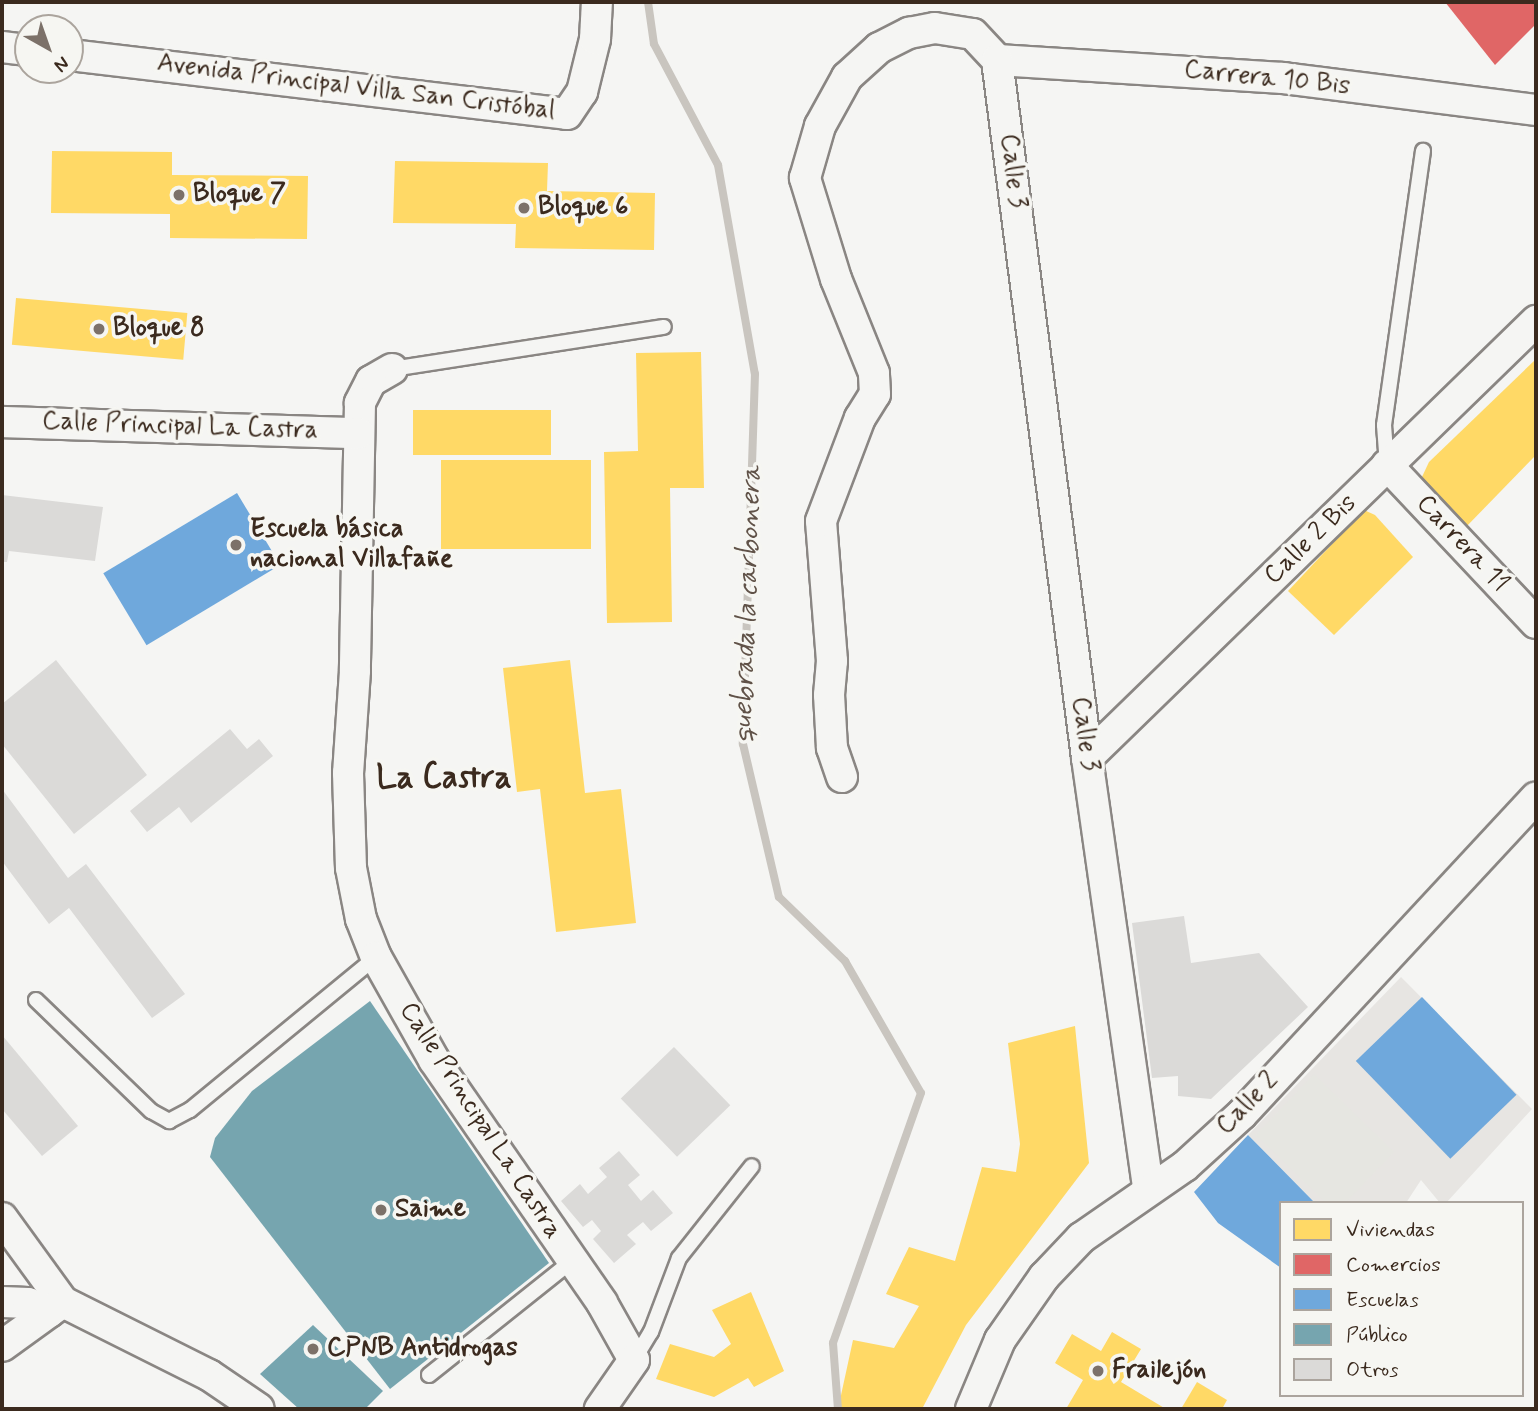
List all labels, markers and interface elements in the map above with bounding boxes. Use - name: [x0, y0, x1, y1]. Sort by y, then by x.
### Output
- north arrow: [14, 14, 84, 84]
- street label: Avenida Principal Villa San Cristóbal: [155, 48, 557, 128]
- text: N: [49, 50, 74, 78]
- street label: Carrera 10 Bis: [1182, 55, 1352, 103]
- street label: Calle 3: [992, 132, 1032, 210]
- place label: Bloque 7: [193, 179, 286, 211]
- marker: Bloque 7: [171, 187, 187, 203]
- place label: Bloque 6: [538, 192, 628, 224]
- marker: Bloque 6: [516, 200, 532, 216]
- place label: Bloque 8: [113, 313, 205, 345]
- marker: Bloque 8: [91, 321, 107, 337]
- street label: Calle Principal La Castra: [40, 407, 320, 447]
- water label: quebrada la carbonera: [727, 471, 769, 737]
- street label: Calle 2 Bis: [1258, 488, 1364, 592]
- street label: Carrera 11: [1409, 489, 1515, 599]
- place label: Escuela básica nacional Villafañe: [250, 514, 452, 576]
- marker: Escuela básica nacional Villafañe: [228, 537, 244, 553]
- street label: Calle 3: [1063, 695, 1105, 773]
- district label: La Castra: [374, 759, 514, 799]
- street label: Calle Principal La Castra: [391, 995, 569, 1247]
- street label: Calle 2: [1210, 1066, 1286, 1142]
- place label: Saime: [395, 1194, 466, 1226]
- legend: [1279, 1201, 1524, 1397]
- marker: Saime: [373, 1202, 389, 1218]
- text: Viviendas: [1346, 1216, 1435, 1244]
- text: Comercios: [1346, 1251, 1441, 1279]
- text: Escuelas: [1346, 1286, 1419, 1314]
- text: Público: [1346, 1321, 1408, 1349]
- place label: CPNB Antidrogas: [327, 1333, 516, 1365]
- marker: CPNB Antidrogas: [305, 1341, 321, 1357]
- place label: Frailejón: [1112, 1355, 1206, 1387]
- text: Otros: [1346, 1356, 1399, 1384]
- marker: Frailejón: [1090, 1363, 1106, 1379]

